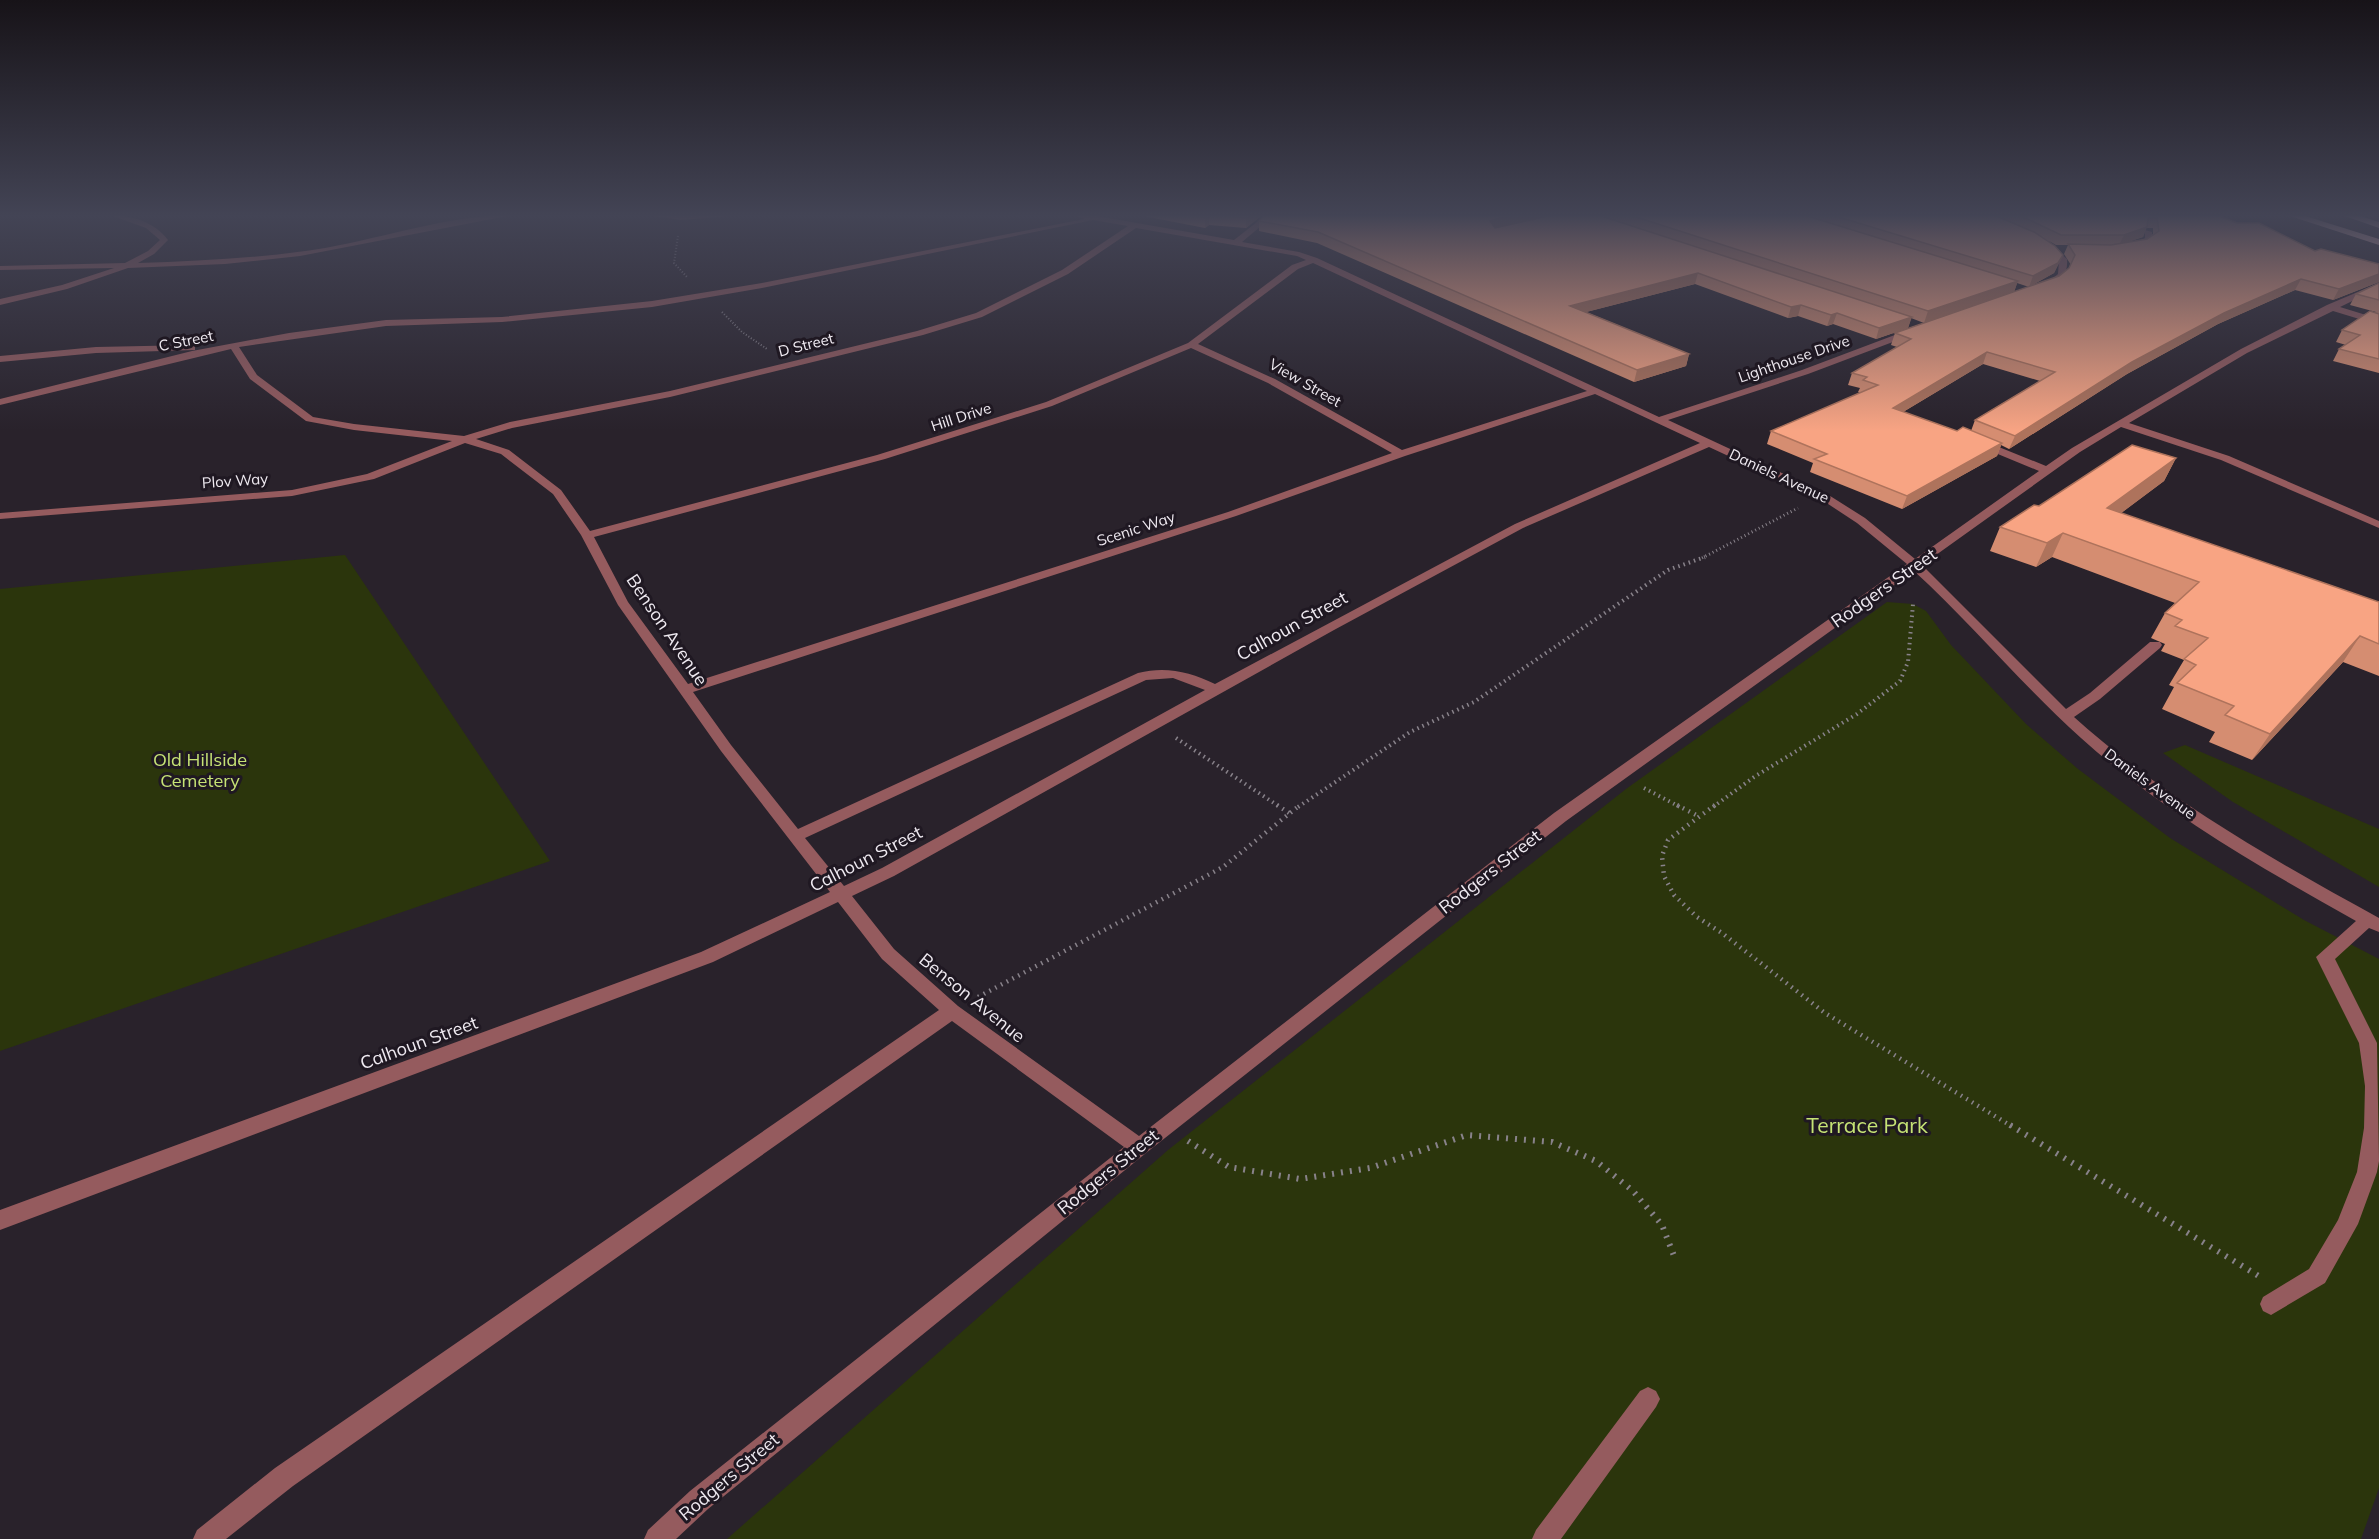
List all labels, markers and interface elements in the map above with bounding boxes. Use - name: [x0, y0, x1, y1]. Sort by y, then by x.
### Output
- street label: C Street: [157, 326, 215, 355]
- street label: D Street: [776, 328, 836, 361]
- street label: Lighthouse Drive: [1736, 331, 1852, 386]
- street label: View Street: [1266, 354, 1345, 411]
- street label: Hill Drive: [928, 398, 993, 435]
- street label: Daniels Avenue: [1726, 444, 1832, 507]
- street label: Plov Way: [201, 469, 269, 492]
- street label: Scenic Way: [1094, 507, 1177, 550]
- street label: Rodgers Street: [1826, 543, 1941, 633]
- street label: Benson Avenue: [622, 570, 713, 690]
- street label: Calhoun Street: [1232, 586, 1351, 666]
- street label: Daniels Avenue: [2101, 744, 2200, 823]
- park label: Old Hillside Cemetery: [153, 748, 247, 792]
- street label: Calhoun Street: [806, 820, 926, 897]
- street label: Rodgers Street: [1434, 824, 1546, 919]
- street label: Benson Avenue: [915, 948, 1030, 1047]
- street label: Calhoun Street: [357, 1011, 481, 1074]
- park label: Terrace Park: [1806, 1112, 1928, 1138]
- street label: Rodgers Street: [1052, 1124, 1163, 1220]
- street label: Rodgers Street: [674, 1428, 783, 1525]

